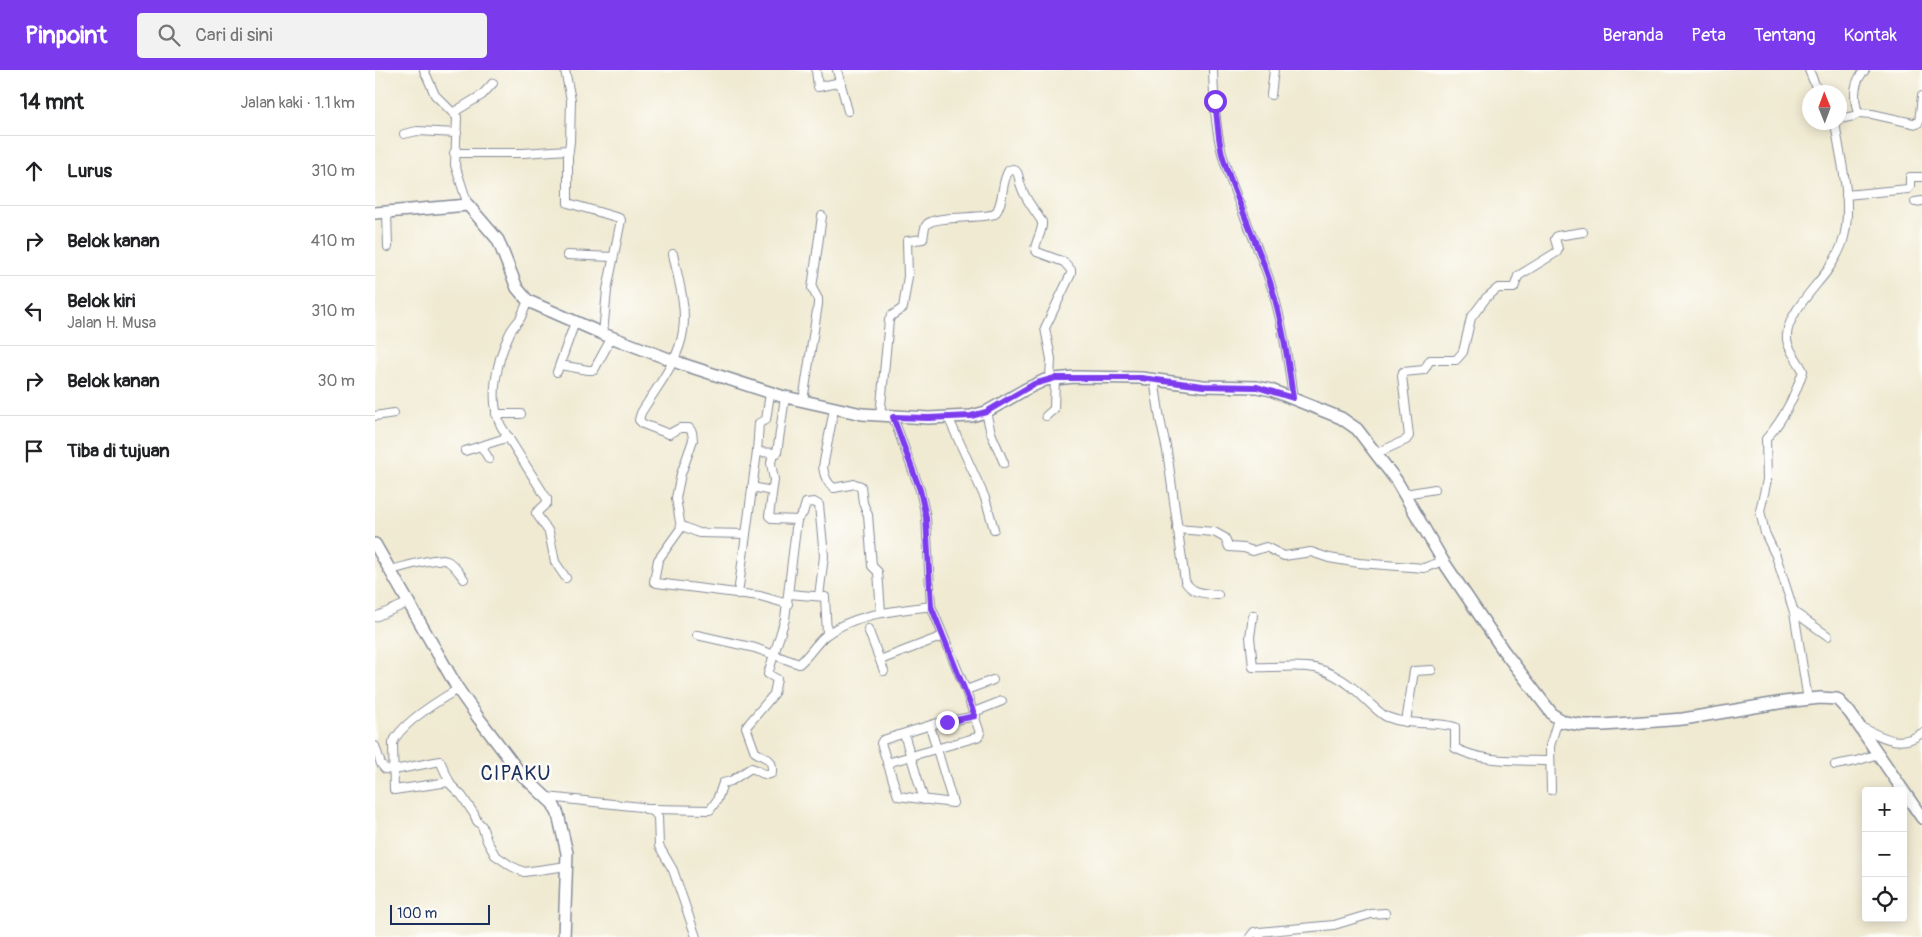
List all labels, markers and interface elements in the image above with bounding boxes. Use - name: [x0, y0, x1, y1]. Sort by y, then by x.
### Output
- search box: [137, 13, 487, 58]
- text: Pinpoint: [25, 21, 107, 50]
- icon: search: [155, 21, 183, 49]
- text: Cari di sini: [195, 23, 273, 47]
- text: Beranda: [1603, 24, 1663, 47]
- text: Peta: [1691, 24, 1726, 47]
- text: Tentang: [1754, 24, 1816, 47]
- text: Kontak: [1844, 24, 1897, 47]
- north arrow: [1802, 85, 1847, 130]
- text: 14 mnt: [20, 89, 84, 116]
- route start: [1204, 90, 1227, 113]
- text: Jalan kaki · 1.1 km: [240, 93, 355, 113]
- icon: ahead: [20, 157, 48, 185]
- text: Lurus: [67, 159, 112, 183]
- text: 310 m: [311, 161, 355, 181]
- icon: right: [20, 227, 48, 255]
- text: Belok kanan: [67, 229, 160, 253]
- text: 410 m: [311, 231, 355, 251]
- text: Belok kiri: [67, 289, 135, 313]
- icon: left: [20, 297, 48, 325]
- text: 310 m: [311, 301, 355, 321]
- text: Jalan H. Musa: [67, 313, 156, 333]
- icon: right: [20, 367, 48, 395]
- text: Belok kanan: [67, 369, 160, 393]
- text: 30 m: [317, 371, 355, 391]
- icon: arrive: [20, 437, 48, 465]
- text: Tiba di tujuan: [67, 439, 170, 463]
- route end: [936, 711, 959, 734]
- district label: CIPAKU: [480, 761, 552, 786]
- map controls: [1862, 787, 1907, 922]
- button: +: [1862, 787, 1907, 832]
- button: −: [1862, 832, 1907, 877]
- button: locate: [1862, 877, 1907, 922]
- scale bar: [390, 902, 490, 925]
- text: 100 m: [397, 905, 437, 922]

